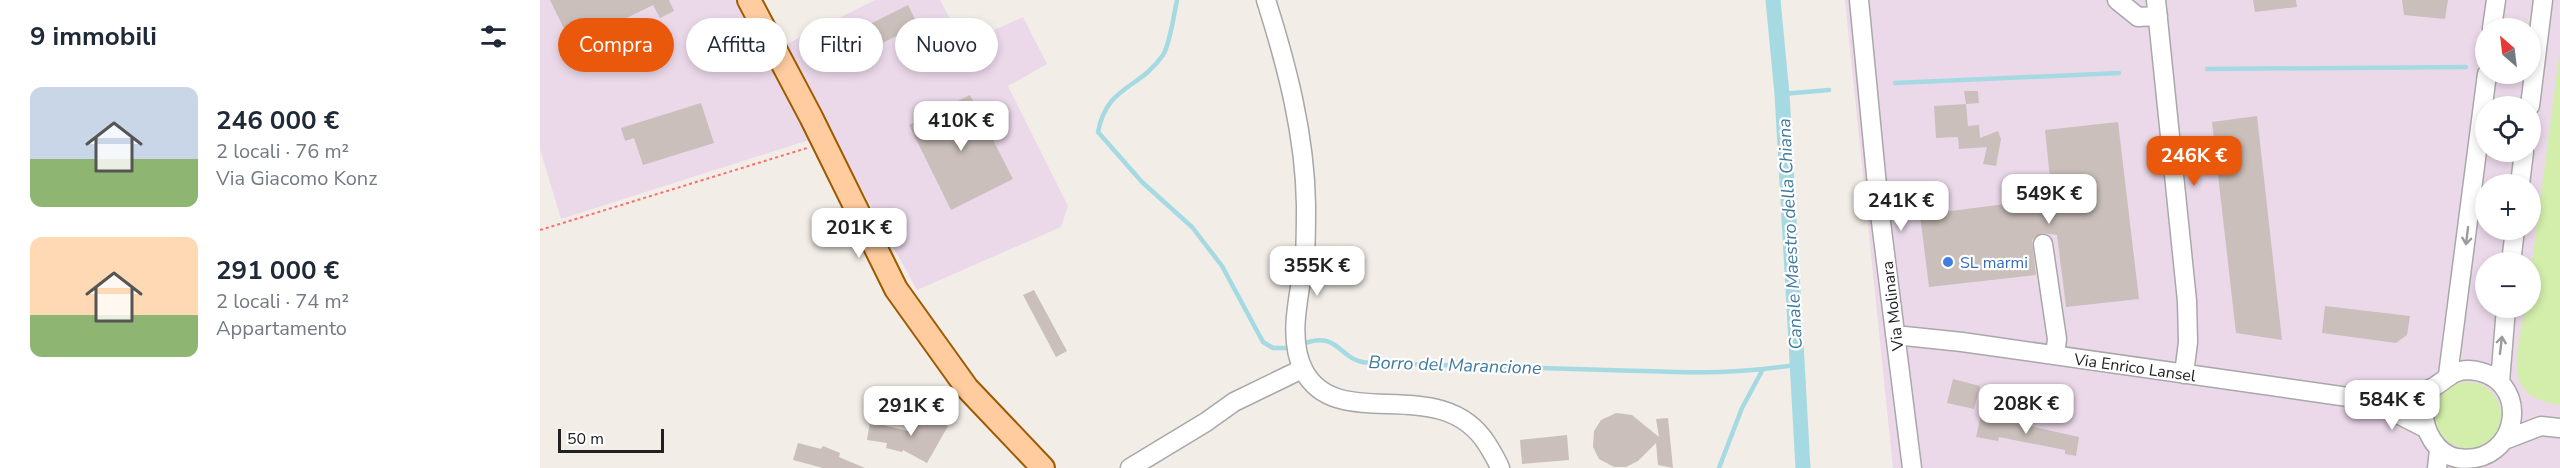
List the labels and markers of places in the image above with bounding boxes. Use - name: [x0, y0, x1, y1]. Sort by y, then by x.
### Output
- pin: 410K €: [912, 101, 1010, 152]
- pin: 246K €: [2145, 136, 2243, 187]
- pin: 549K €: [2000, 174, 2098, 225]
- pin: 241K €: [1852, 181, 1950, 232]
- pin: 201K €: [810, 208, 908, 259]
- pin: 355K €: [1268, 246, 1366, 297]
- place label: SL marmi: [1960, 252, 2028, 274]
- marker: SL marmi: [1941, 255, 1955, 269]
- pin: 584K €: [2343, 380, 2441, 431]
- pin: 208K €: [1977, 384, 2075, 435]
- pin: 291K €: [862, 386, 960, 437]

